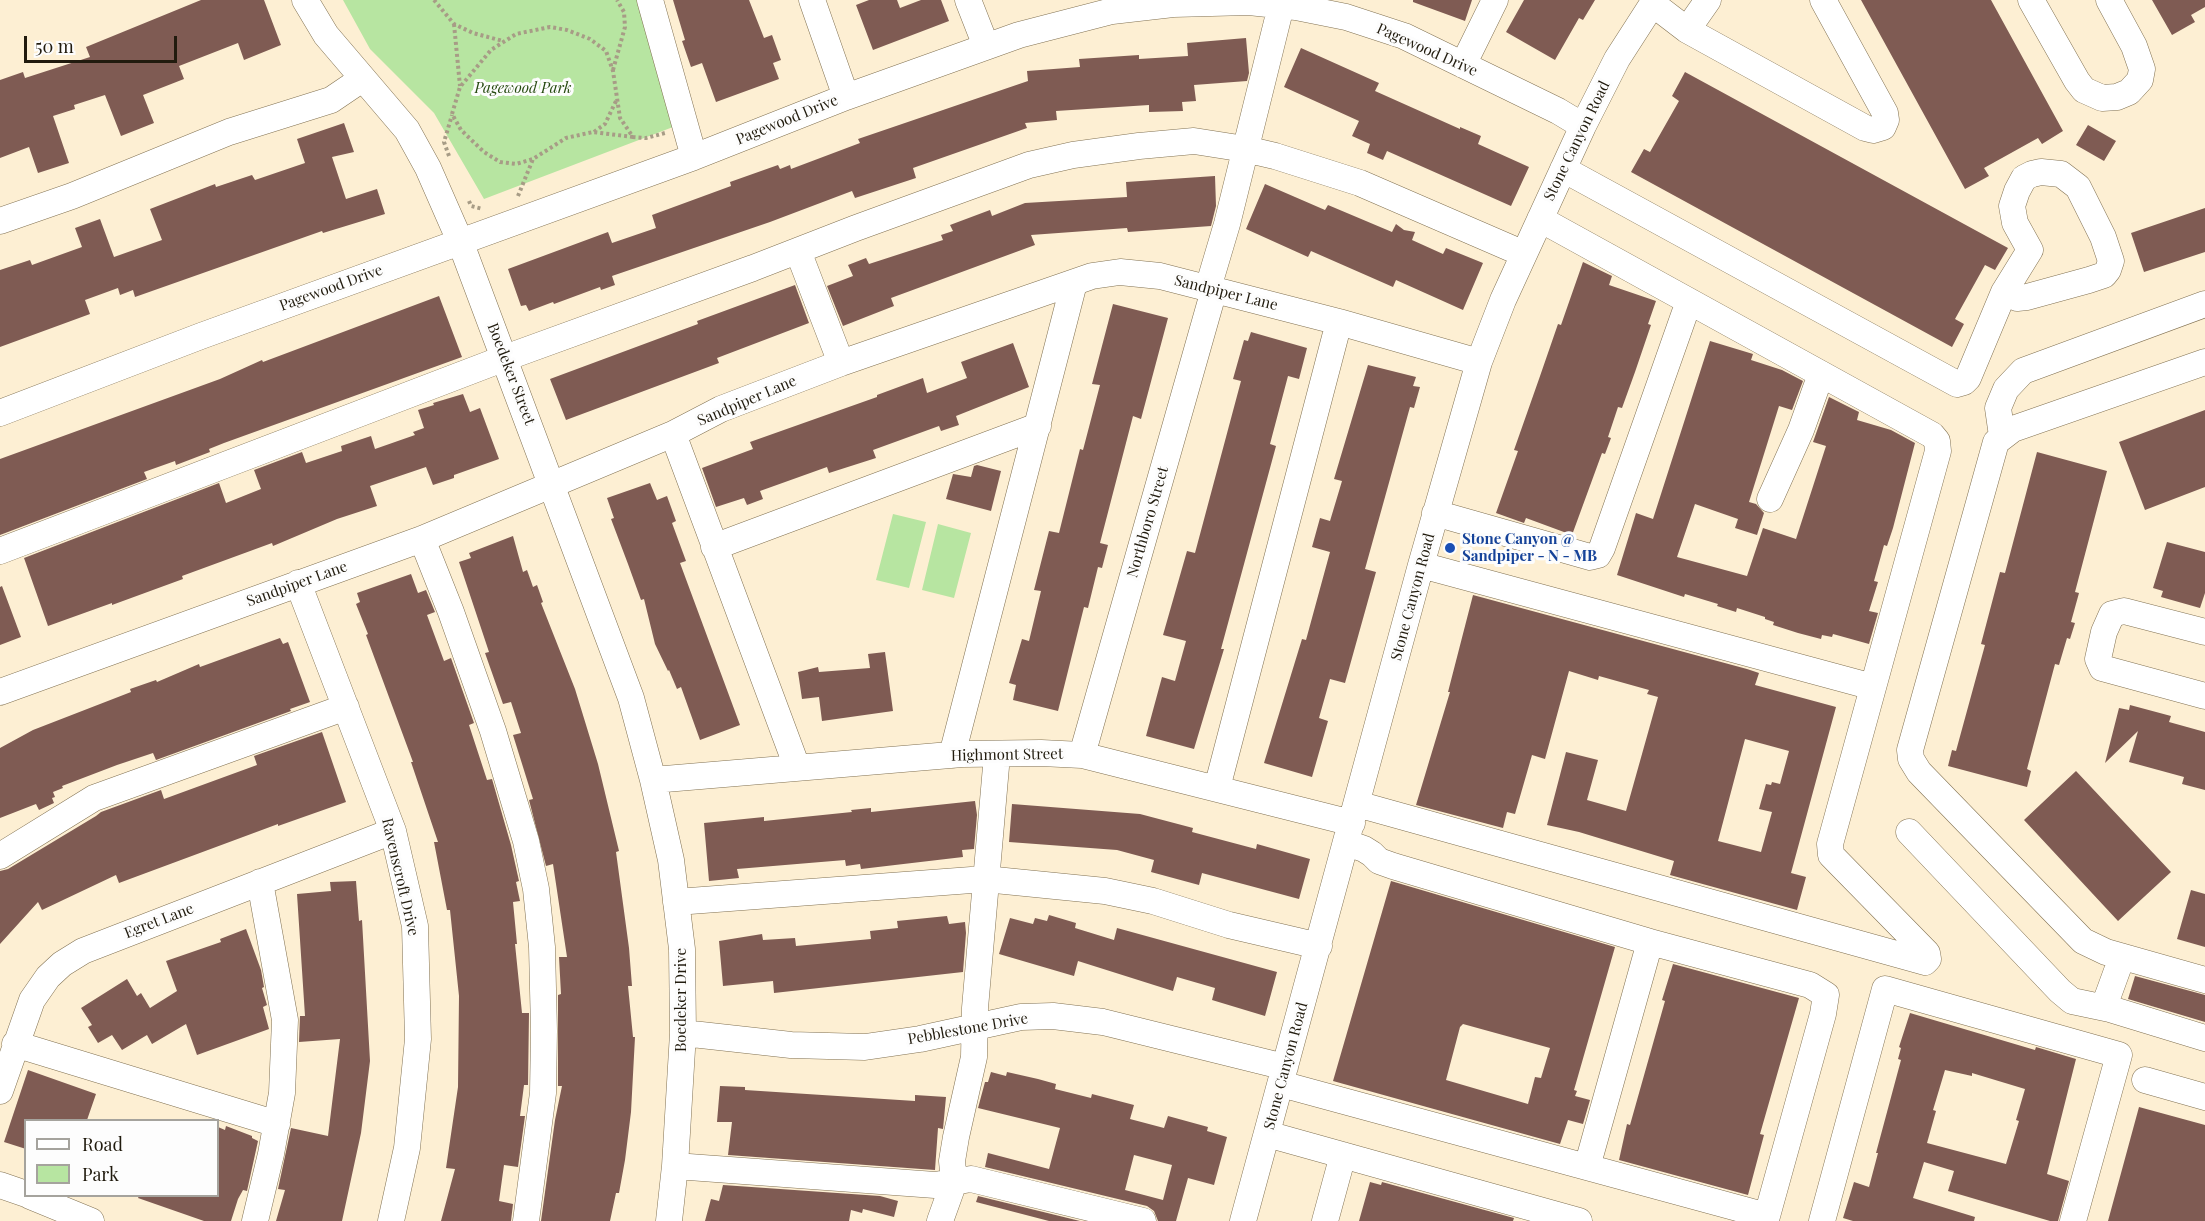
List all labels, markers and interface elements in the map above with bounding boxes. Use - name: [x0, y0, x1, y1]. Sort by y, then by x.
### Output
- street label: Pagewood Drive: [1374, 20, 1480, 80]
- scale bar: [27, 24, 180, 62]
- text: 50 m: [35, 34, 74, 58]
- street label: Stone Canyon Road: [1540, 78, 1614, 204]
- park label: Pagewood Park: [474, 79, 572, 97]
- street label: Pagewood Drive: [733, 91, 841, 149]
- street label: Pagewood Drive: [277, 261, 385, 315]
- street label: Sandpiper Lane: [1172, 271, 1280, 315]
- street label: Boedeker Street: [483, 321, 539, 427]
- street label: Sandpiper Lane: [695, 372, 799, 430]
- street label: Northboro Street: [1124, 464, 1172, 580]
- place label: Stone Canyon @ Sandpiper - N - MB: [1462, 530, 1597, 565]
- street label: Stone Canyon Road: [1387, 531, 1439, 663]
- marker: Stone Canyon @ Sandpiper - N - MB: [1443, 541, 1457, 555]
- street label: Sandpiper Lane: [244, 557, 350, 611]
- street label: Highmont Street: [951, 745, 1063, 765]
- street label: Ravenscroft Drive: [378, 816, 422, 938]
- street label: Egret Lane: [122, 900, 196, 942]
- street label: Boedeker Drive: [672, 948, 690, 1052]
- street label: Stone Canyon Road: [1260, 1000, 1312, 1132]
- street label: Pebblestone Drive: [906, 1010, 1030, 1048]
- legend: [24, 1119, 219, 1197]
- text: Road: [82, 1132, 123, 1156]
- text: Park: [82, 1162, 119, 1186]

